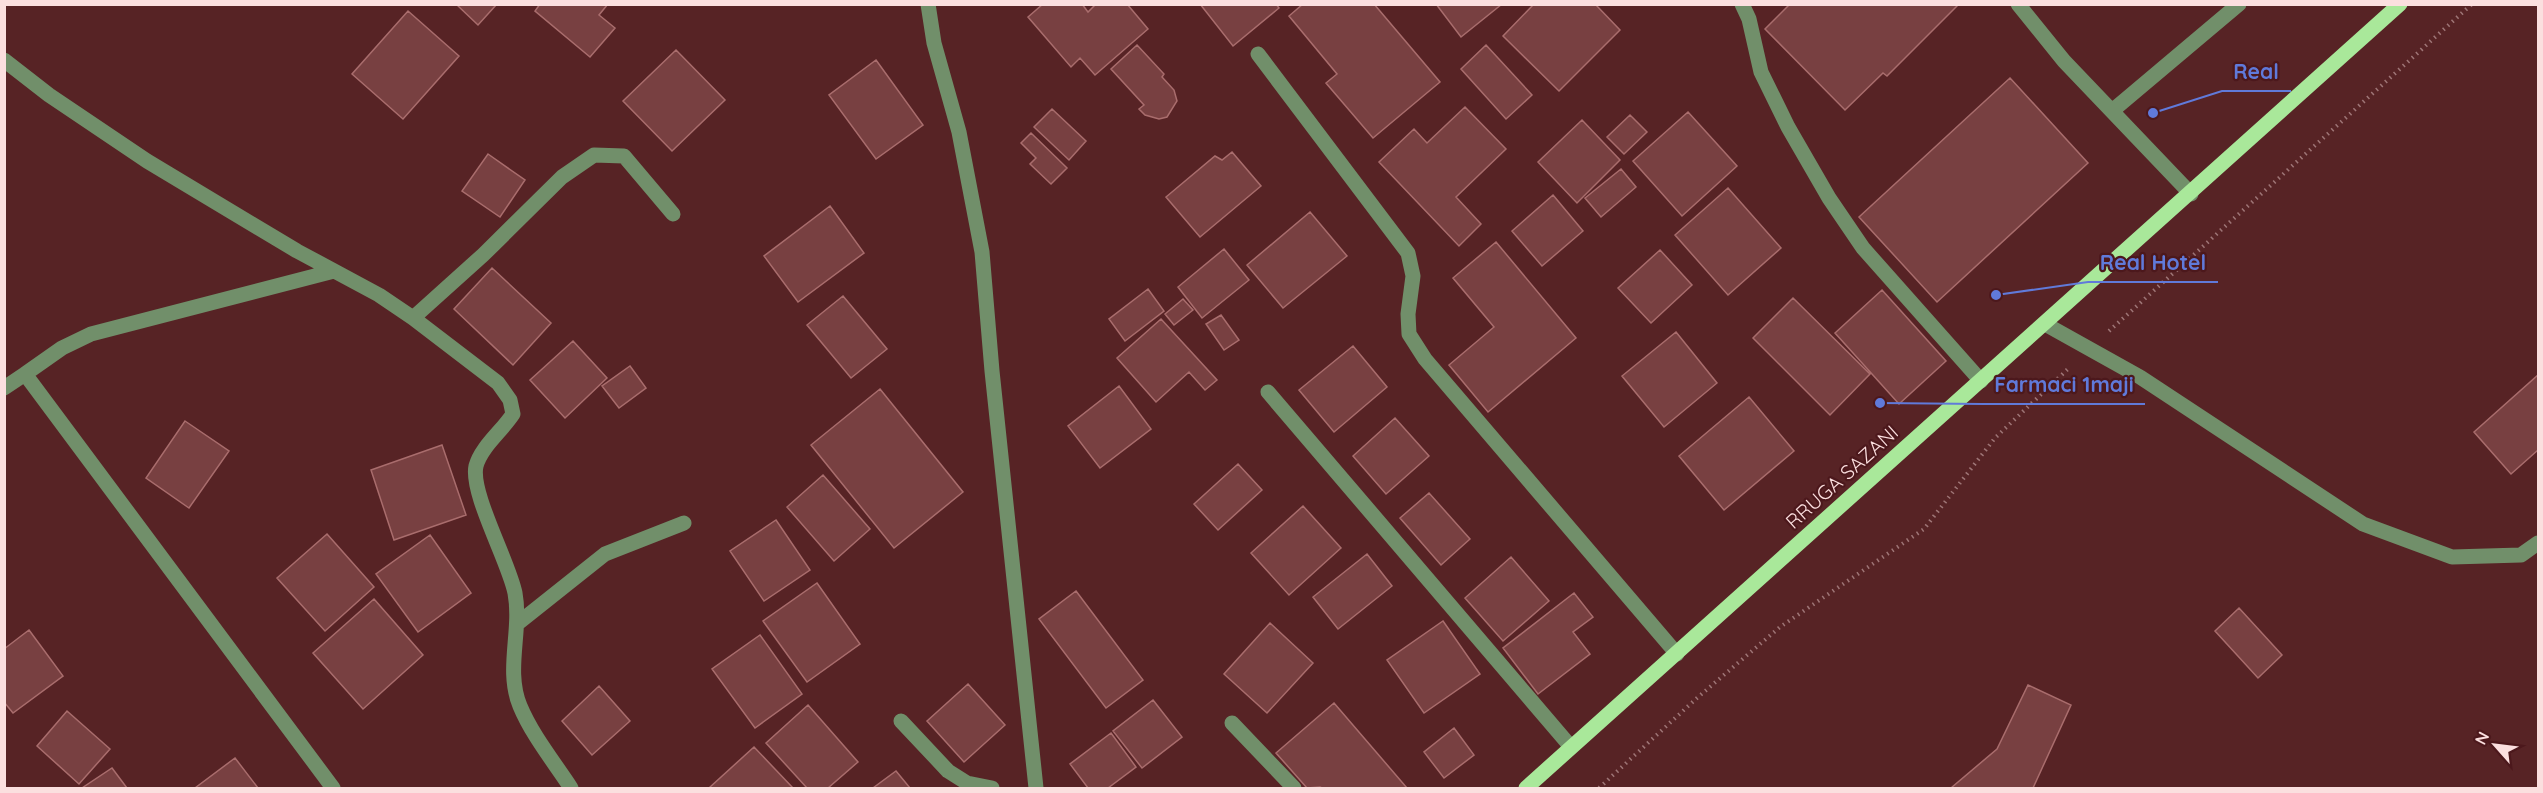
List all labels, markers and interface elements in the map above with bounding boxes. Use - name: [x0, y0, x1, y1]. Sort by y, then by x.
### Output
- callout: Real: [2222, 52, 2291, 91]
- text: Real: [2233, 58, 2279, 84]
- callout: Real Hotel: [2088, 243, 2218, 282]
- text: Real Hotel: [2100, 249, 2206, 275]
- callout: Farmaci 1maji: [1982, 365, 2145, 404]
- text: Farmaci 1maji: [1994, 371, 2134, 397]
- street label: RRUGA SAZANI: [1780, 420, 1903, 534]
- north arrow: [2465, 715, 2525, 775]
- text: N: [2470, 728, 2493, 748]

